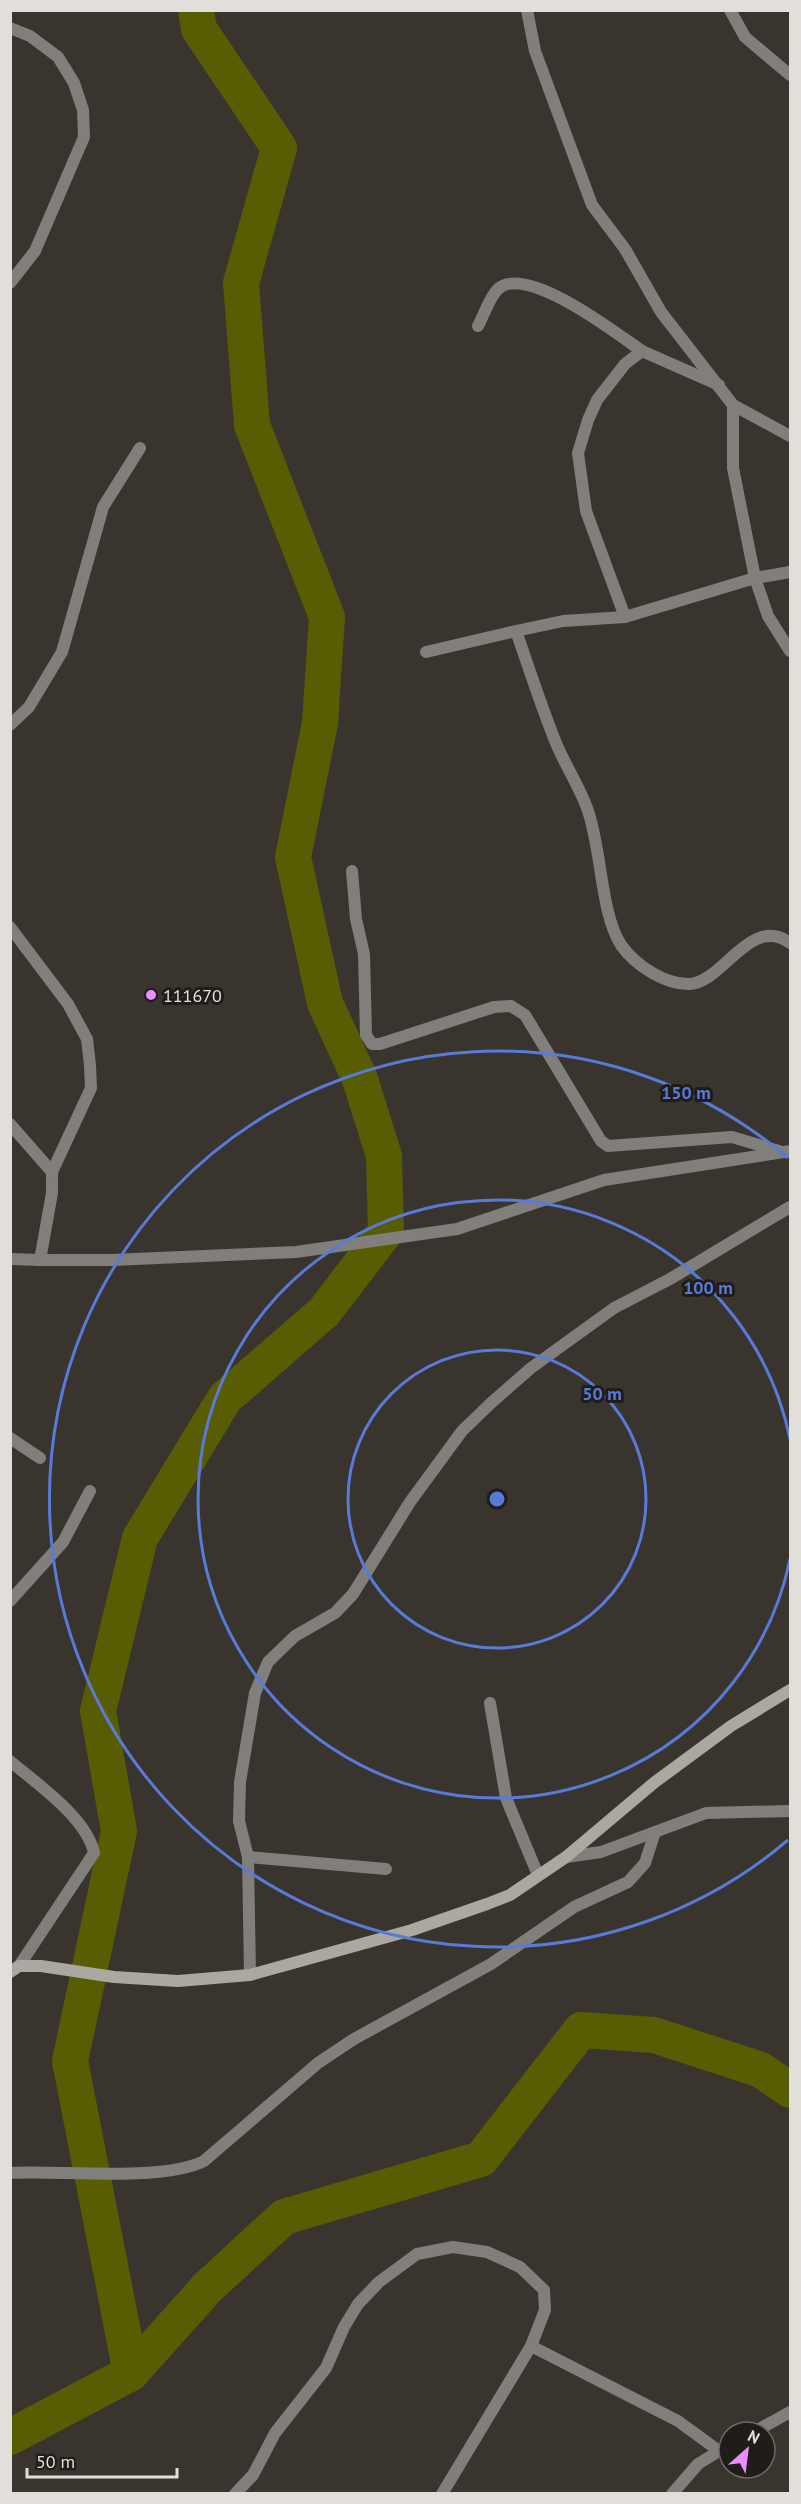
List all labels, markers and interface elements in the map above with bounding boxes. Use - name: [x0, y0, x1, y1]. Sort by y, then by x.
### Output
- place label: 111670: [163, 984, 222, 1007]
- marker: 111670: [144, 988, 158, 1002]
- text: 150 m: [661, 1081, 711, 1104]
- text: 100 m: [683, 1276, 733, 1299]
- text: 50 m: [582, 1382, 622, 1405]
- centre of rings: [487, 1489, 507, 1509]
- north arrow: [717, 2420, 777, 2480]
- text: N: [745, 2425, 763, 2448]
- scale bar: [27, 2441, 177, 2479]
- text: 50 m: [36, 2450, 75, 2473]

